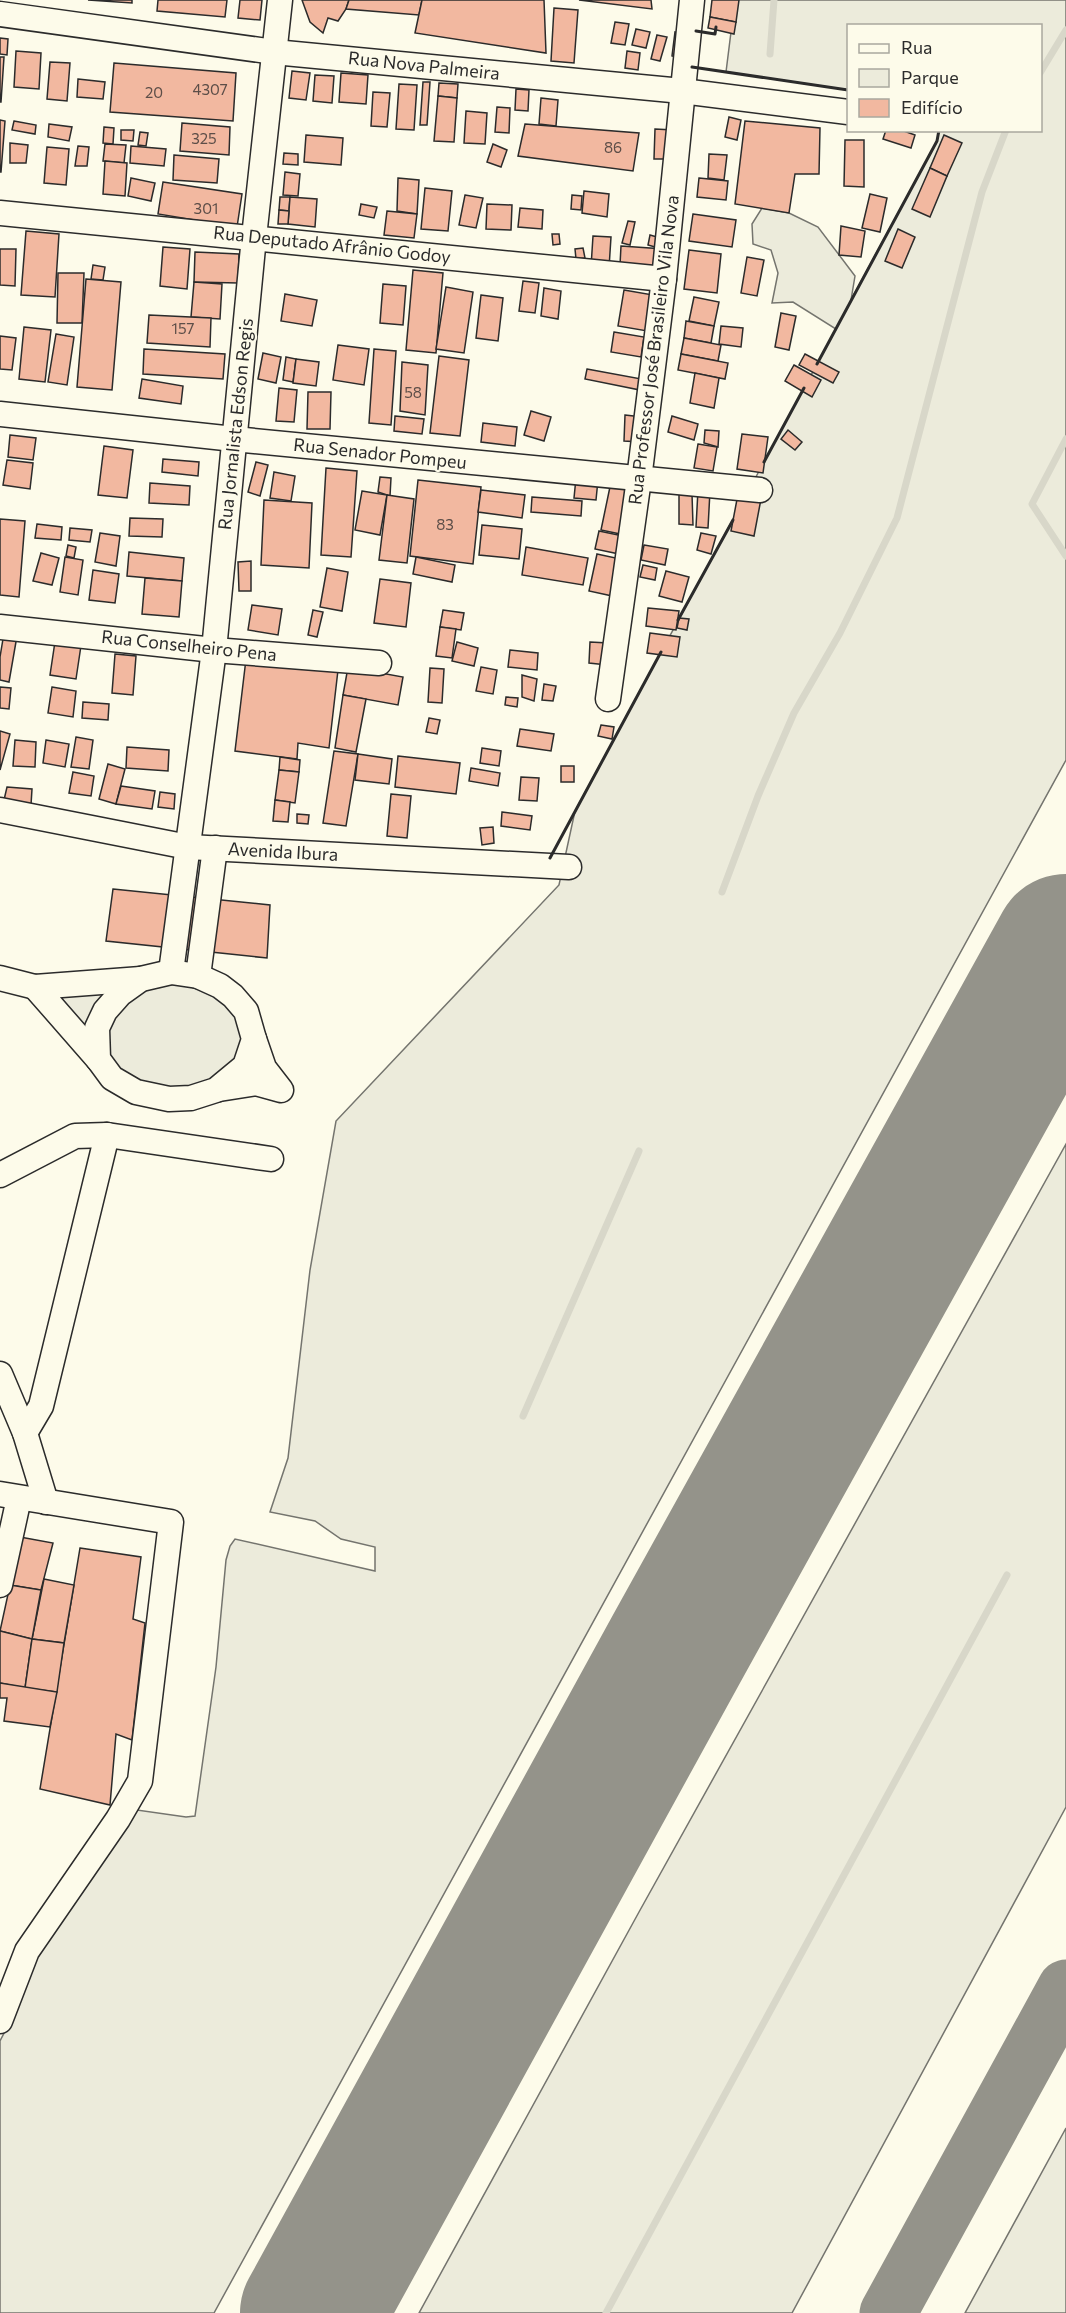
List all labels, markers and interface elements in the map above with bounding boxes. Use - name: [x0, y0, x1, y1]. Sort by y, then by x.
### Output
- legend: [847, 24, 1042, 132]
- text: Rua: [901, 36, 932, 58]
- street label: Rua Nova Palmeira: [347, 46, 501, 84]
- text: Parque: [901, 66, 959, 88]
- house number: 4307: [192, 80, 228, 98]
- house number: 20: [145, 83, 163, 101]
- text: Edifício: [901, 96, 963, 118]
- house number: 325: [191, 129, 217, 147]
- house number: 86: [604, 138, 622, 156]
- street label: Rua Professor José Brasileiro Vila Nova: [623, 194, 683, 506]
- house number: 301: [194, 199, 218, 217]
- street label: Rua Deputado Afrânio Godoy: [212, 221, 452, 267]
- street label: Rua Jornalista Edson Regis: [213, 317, 257, 531]
- house number: 157: [172, 319, 195, 337]
- house number: 58: [404, 383, 422, 401]
- street label: Rua Senador Pompeu: [292, 433, 468, 473]
- house number: 83: [436, 515, 454, 533]
- street label: Rua Conselheiro Pena: [100, 625, 278, 665]
- street label: Avenida Ibura: [227, 837, 339, 865]

